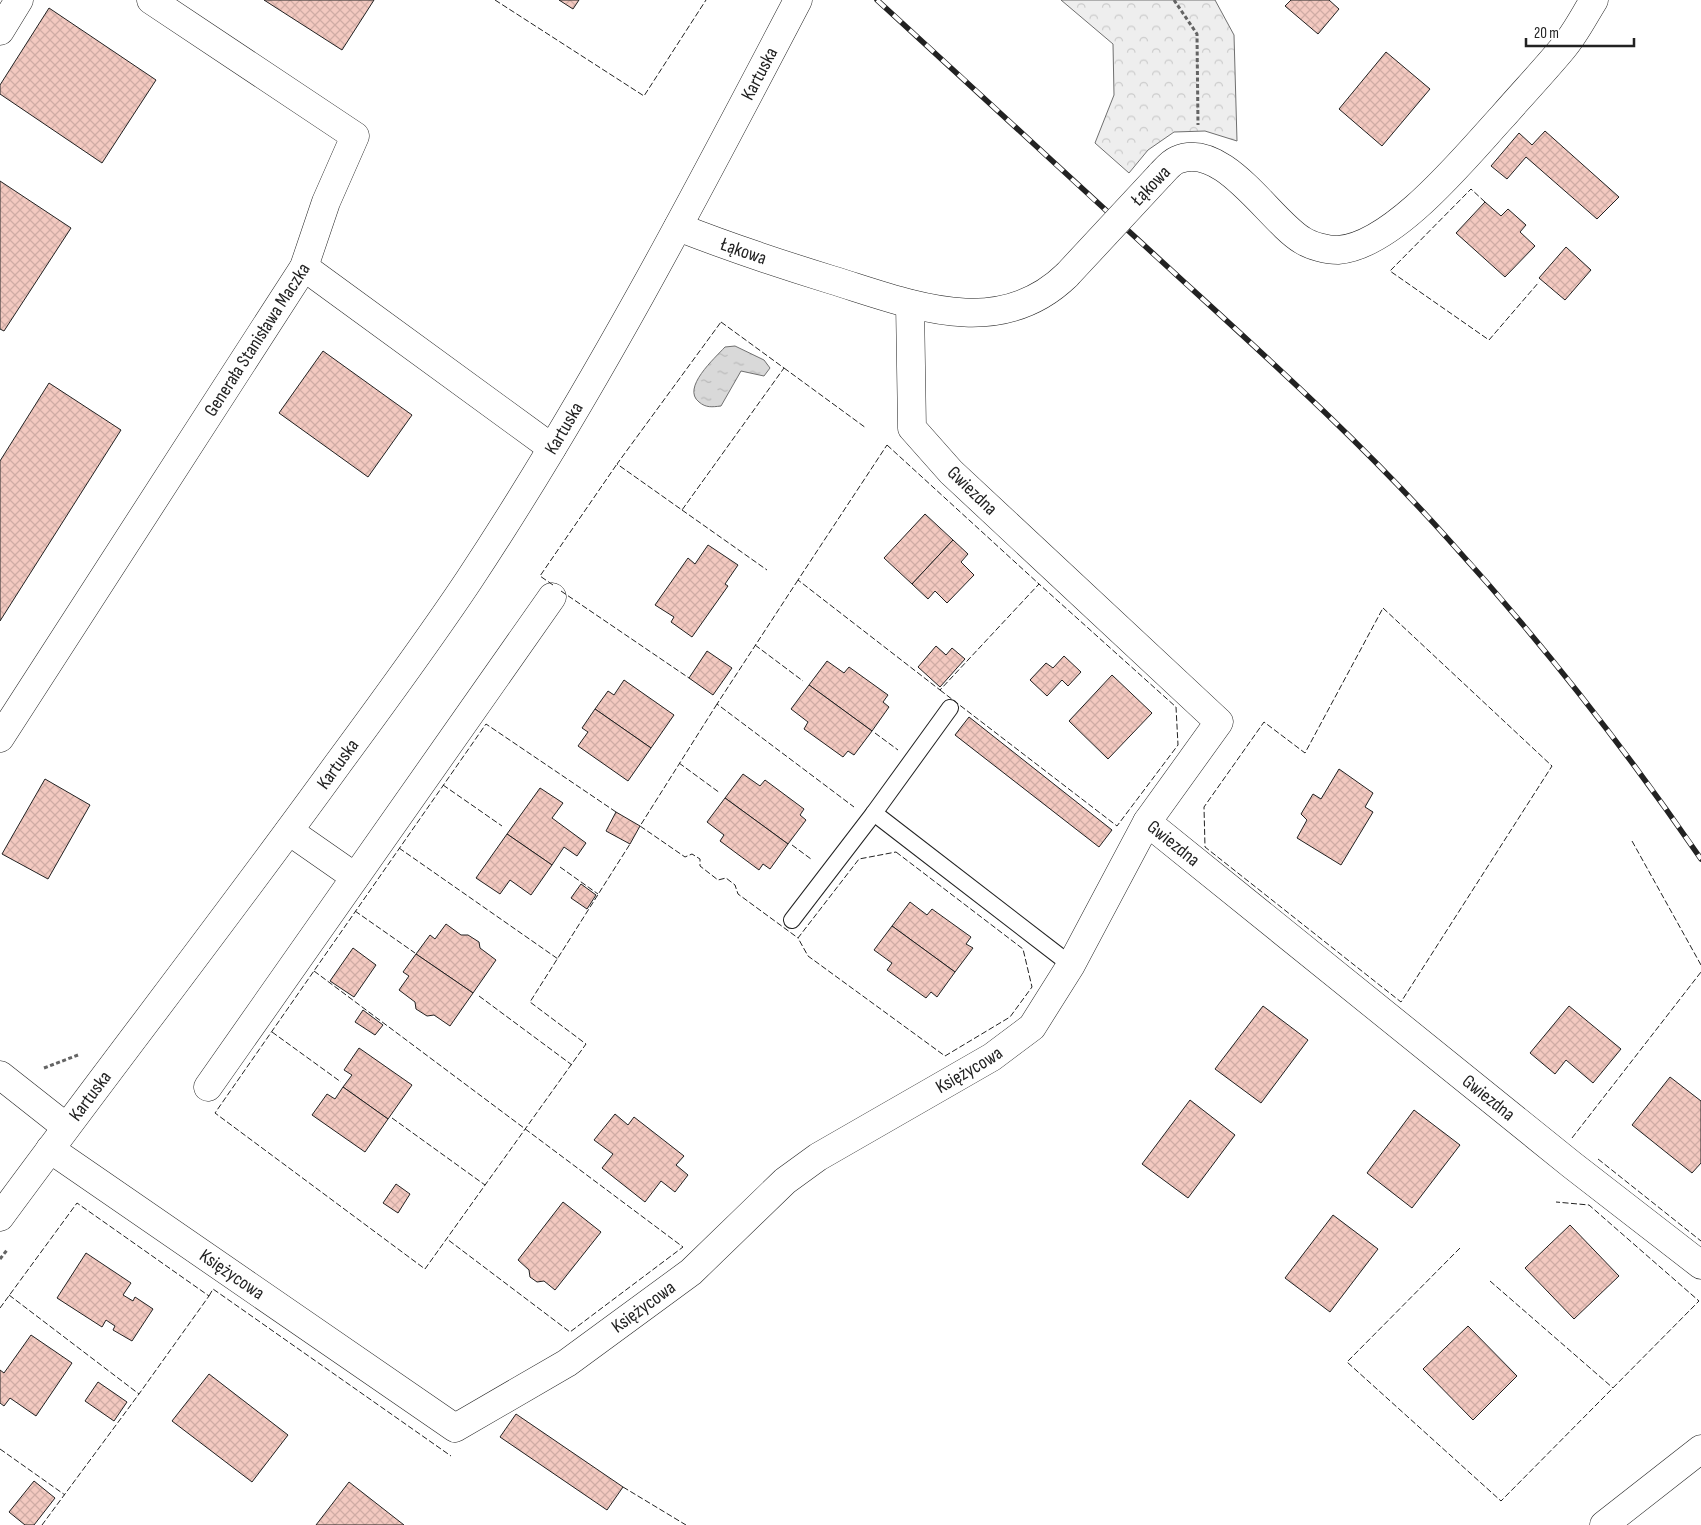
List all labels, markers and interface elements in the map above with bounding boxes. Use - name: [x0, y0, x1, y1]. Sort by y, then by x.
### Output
- scale bar: [1526, 15, 1634, 47]
- text: 20 m: [1534, 24, 1559, 43]
- street label: Kartuska: [736, 43, 783, 104]
- street label: Łąkowa: [1126, 161, 1176, 212]
- street label: Łąkowa: [717, 232, 770, 270]
- street label: Generała Stanisława Maczka: [199, 259, 315, 421]
- street label: Kartuska: [540, 398, 588, 459]
- street label: Gwiezdna: [942, 462, 1002, 520]
- street label: Kartuska: [312, 734, 364, 794]
- street label: Gwiezdna: [1142, 815, 1204, 871]
- street label: Księżycowa: [931, 1042, 1007, 1098]
- street label: Kartuska: [64, 1066, 116, 1125]
- street label: Gwiezdna: [1458, 1070, 1520, 1126]
- street label: Księżycowa: [195, 1244, 269, 1305]
- street label: Księżycowa: [607, 1276, 680, 1338]

